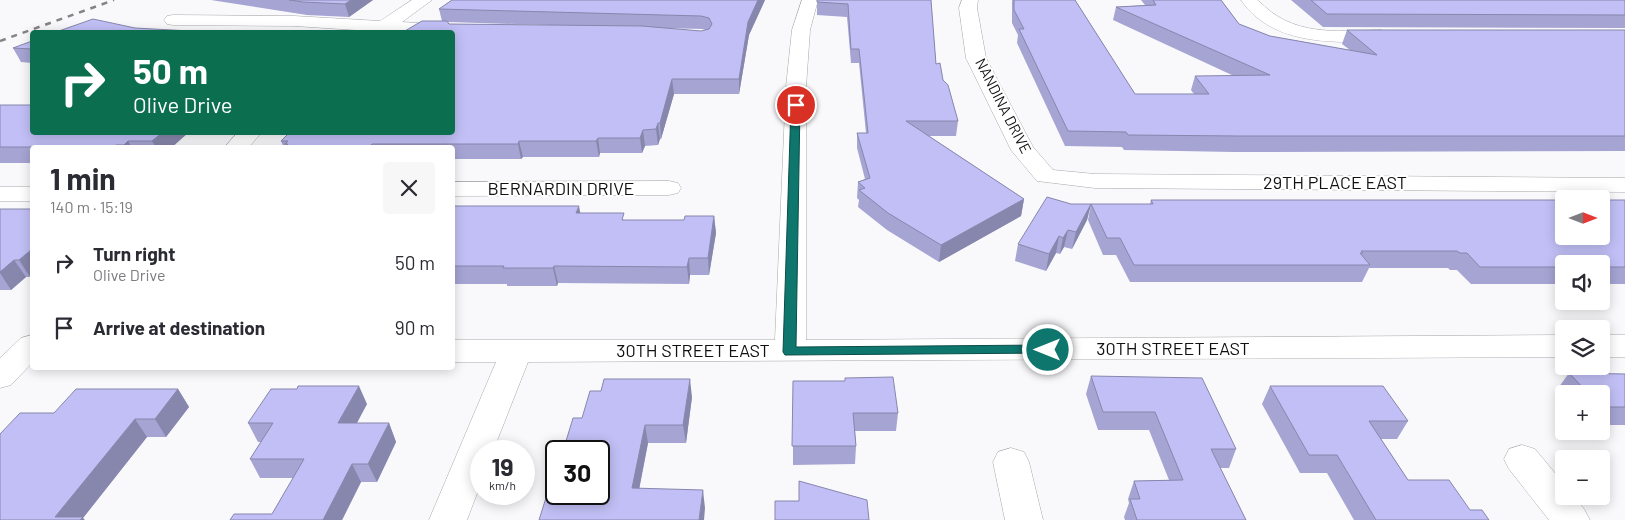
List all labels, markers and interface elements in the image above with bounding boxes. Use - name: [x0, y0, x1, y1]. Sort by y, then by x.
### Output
- text: 50 m: [133, 49, 208, 91]
- icon: right: [50, 50, 115, 115]
- street label: NANDINA DRIVE: [972, 55, 1036, 156]
- pin: [775, 84, 817, 126]
- text: Olive Drive: [133, 91, 233, 117]
- icon: arrive: [782, 91, 810, 119]
- text: 1 min: [50, 160, 116, 196]
- button: close: [383, 162, 435, 214]
- street label: 29TH PLACE EAST: [1263, 171, 1407, 193]
- street label: BERNARDIN DRIVE: [488, 177, 634, 199]
- north arrow: [1555, 190, 1610, 245]
- map controls: [1555, 190, 1610, 505]
- text: 140 m · 15:19: [50, 197, 133, 216]
- text: Turn right: [93, 242, 175, 265]
- icon: right: [50, 249, 78, 277]
- text: 50 m: [395, 251, 435, 274]
- button: sound: [1555, 255, 1610, 310]
- text: Olive Drive: [93, 265, 165, 284]
- icon: arrive: [50, 314, 78, 342]
- text: Arrive at destination: [93, 316, 265, 339]
- text: 90 m: [395, 316, 435, 339]
- button: layers: [1555, 320, 1610, 375]
- position arrow: [1021, 323, 1073, 375]
- street label: 30TH STREET EAST: [1096, 337, 1250, 359]
- street label: 30TH STREET EAST: [616, 339, 770, 361]
- button: +: [1555, 385, 1610, 440]
- speed limit sign: 30: [545, 440, 610, 505]
- button: −: [1555, 450, 1610, 505]
- text: 19: [491, 451, 514, 481]
- text: km/h: [489, 478, 516, 492]

